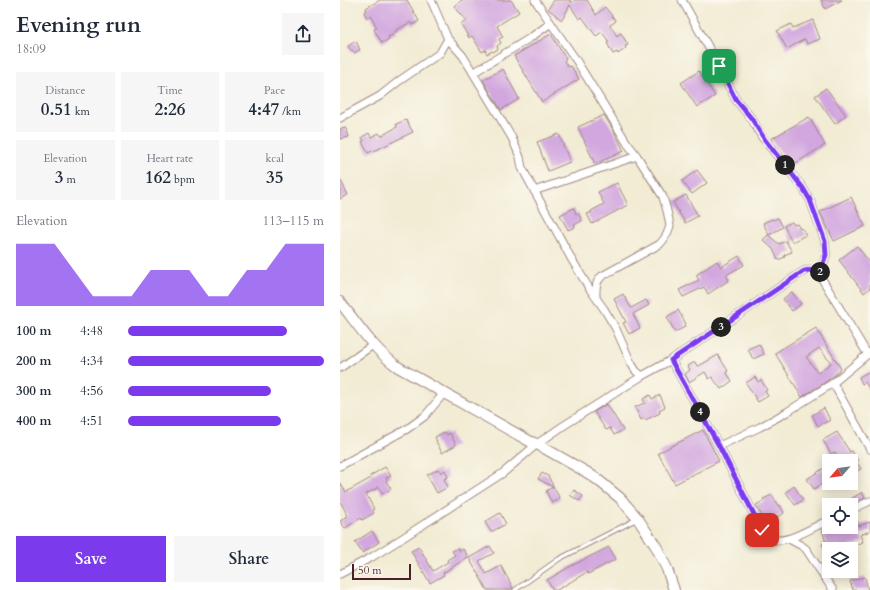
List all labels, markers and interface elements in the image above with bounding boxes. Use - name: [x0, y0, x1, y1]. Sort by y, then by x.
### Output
- text: Evening run: [16, 10, 141, 40]
- button: share: [282, 13, 324, 55]
- text: 18:09: [16, 40, 46, 58]
- pin: [702, 49, 736, 83]
- icon: arrive: [708, 55, 730, 77]
- text: Distance: [45, 83, 85, 98]
- text: Time: [157, 83, 183, 98]
- text: Pace: [264, 83, 285, 98]
- text: 0.51: [41, 98, 72, 121]
- text: 2:26: [154, 98, 186, 121]
- text: 4:47: [248, 98, 279, 121]
- text: km: [72, 104, 90, 119]
- text: /km: [279, 104, 301, 119]
- text: Elevation: [43, 151, 87, 166]
- text: Heart rate: [147, 151, 193, 166]
- text: kcal: [265, 151, 284, 166]
- pin: 1: [775, 155, 795, 175]
- text: 1: [782, 157, 788, 172]
- text: 3: [55, 166, 64, 189]
- text: 162: [145, 166, 171, 189]
- text: 35: [266, 166, 283, 189]
- text: m: [64, 172, 76, 187]
- text: bpm: [171, 172, 195, 187]
- text: Elevation: [16, 212, 68, 230]
- text: 113–115 m: [262, 212, 324, 230]
- pin: 2: [810, 262, 830, 282]
- text: 2: [817, 264, 823, 279]
- pin: 3: [711, 317, 731, 337]
- text: 3: [718, 319, 724, 334]
- text: 100 m: [16, 322, 51, 340]
- text: 4:48: [80, 322, 103, 340]
- text: 200 m: [16, 352, 51, 370]
- text: 4:34: [80, 352, 103, 370]
- text: 300 m: [16, 382, 51, 400]
- text: 4:56: [80, 382, 103, 400]
- pin: 4: [690, 402, 710, 422]
- text: 4: [697, 404, 703, 419]
- text: 400 m: [16, 412, 51, 430]
- text: 4:51: [80, 412, 103, 430]
- north arrow: [822, 454, 858, 490]
- map controls: [822, 454, 858, 578]
- button: locate: [822, 498, 858, 534]
- pin: [745, 513, 779, 547]
- icon: check: [751, 519, 773, 541]
- button: Save: [16, 536, 166, 582]
- button: Share: [174, 536, 324, 582]
- button: layers: [822, 542, 858, 578]
- scale bar: [352, 562, 411, 581]
- text: 50 m: [358, 563, 382, 578]

